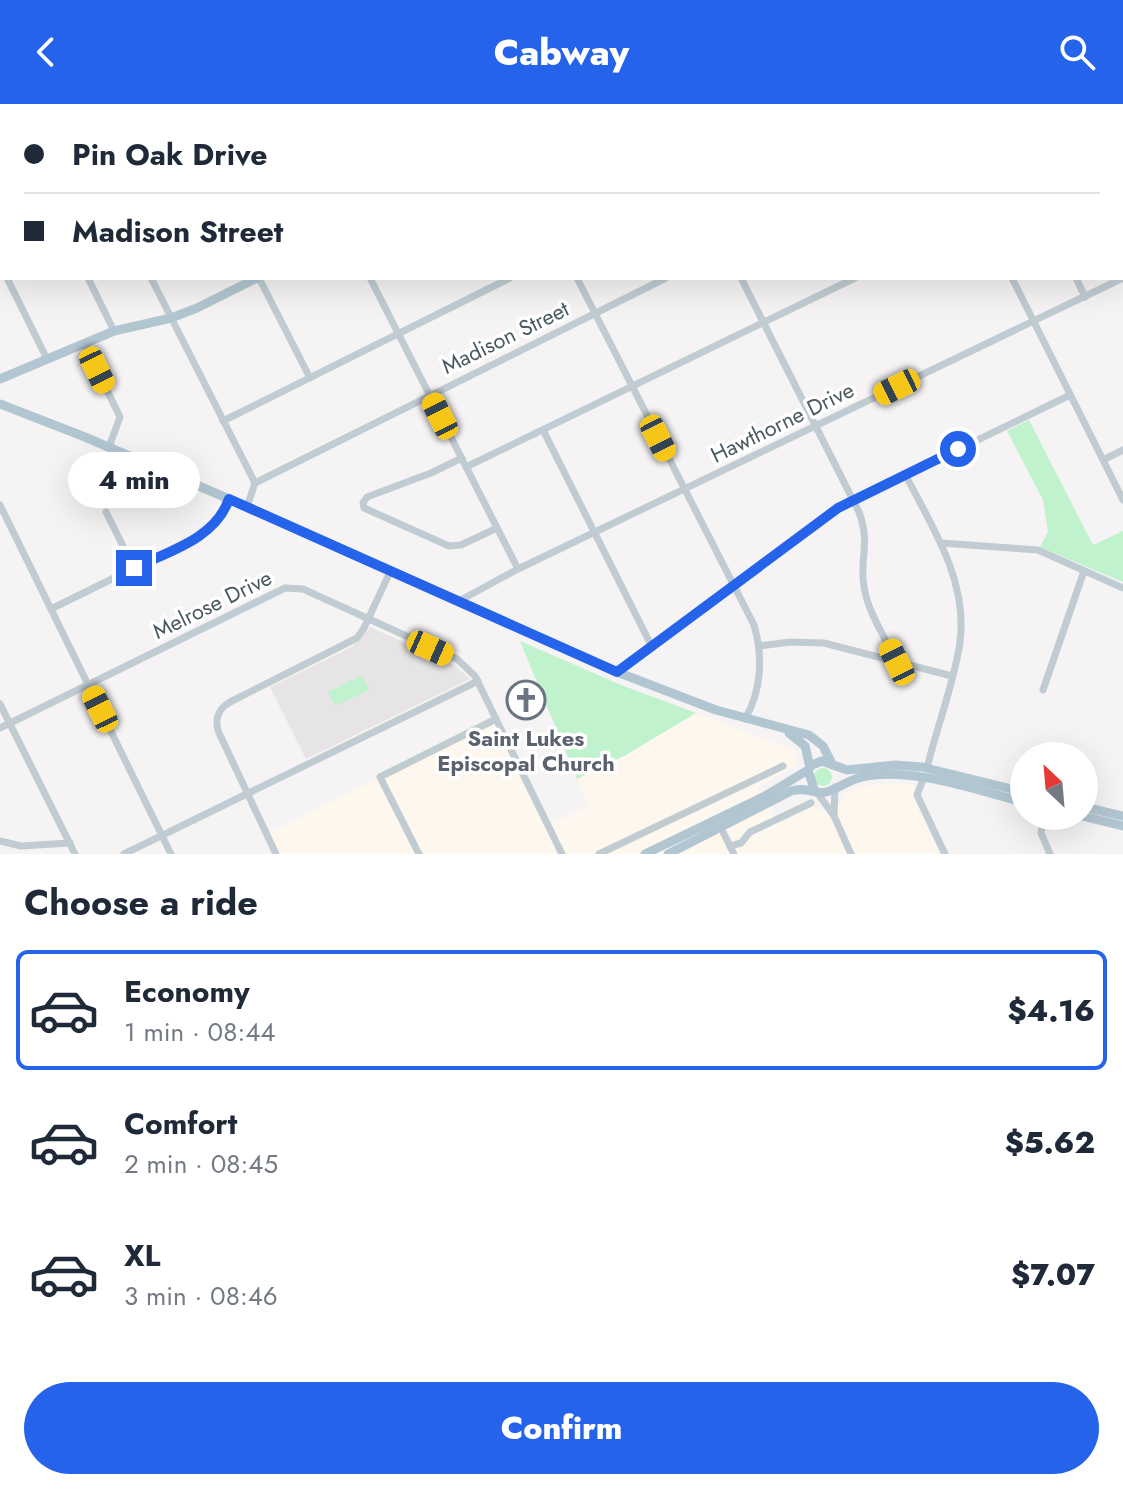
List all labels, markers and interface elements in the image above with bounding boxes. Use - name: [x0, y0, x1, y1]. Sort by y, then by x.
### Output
- text: Cabway: [494, 26, 629, 78]
- icon: back: [24, 30, 68, 74]
- icon: search: [1055, 30, 1099, 74]
- text: Pin Oak Drive: [72, 133, 267, 176]
- text: Madison Street: [72, 210, 283, 253]
- street label: Madison Street: [436, 292, 575, 382]
- car: [76, 343, 118, 397]
- car: [870, 366, 924, 408]
- street label: Hawthorne Drive: [705, 373, 859, 471]
- car: [418, 389, 462, 443]
- car: [636, 411, 680, 465]
- route start: [940, 431, 976, 467]
- callout: 4 min: [68, 452, 200, 508]
- text: 4 min: [98, 461, 170, 499]
- route end: [116, 550, 152, 586]
- street label: Melrose Drive: [147, 561, 277, 647]
- car: [403, 627, 457, 669]
- car: [876, 635, 918, 689]
- church icon: Saint Lukes Episcopal Church: [505, 679, 547, 721]
- car: [79, 682, 121, 736]
- place label: Saint Lukes Episcopal Church: [437, 722, 615, 779]
- north arrow: [1010, 742, 1098, 830]
- map controls: [1010, 742, 1098, 830]
- text: Choose a ride: [24, 876, 258, 928]
- text: Economy: [124, 970, 250, 1013]
- icon: car: [28, 974, 100, 1046]
- text: $4.16: [1007, 989, 1095, 1032]
- text: 1 min · 08:44: [124, 1013, 276, 1051]
- text: Comfort: [124, 1102, 237, 1145]
- icon: car: [28, 1106, 100, 1178]
- text: $5.62: [1005, 1121, 1095, 1164]
- text: 2 min · 08:45: [124, 1145, 278, 1183]
- text: XL: [124, 1234, 160, 1277]
- icon: car: [28, 1238, 100, 1310]
- text: $7.07: [1011, 1253, 1095, 1296]
- text: 3 min · 08:46: [124, 1277, 278, 1315]
- button: Confirm: [24, 1382, 1099, 1474]

